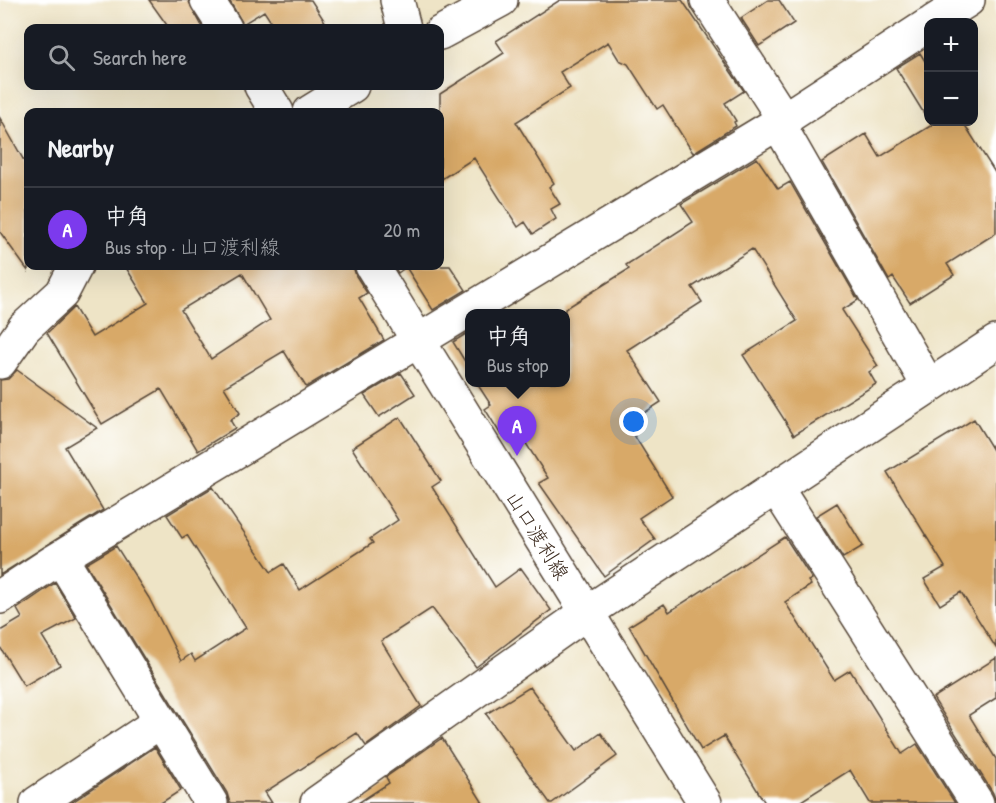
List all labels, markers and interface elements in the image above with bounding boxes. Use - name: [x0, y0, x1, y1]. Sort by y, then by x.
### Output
- map controls: [924, 18, 978, 126]
- button: +: [924, 18, 978, 72]
- search box: [24, 24, 444, 90]
- icon: search: [45, 41, 78, 74]
- text: Search here: [93, 42, 187, 72]
- button: −: [924, 72, 978, 126]
- text: Nearby: [48, 130, 114, 165]
- text: 中角: [105, 201, 149, 231]
- text: A: [63, 216, 72, 243]
- text: 20 m: [383, 216, 420, 243]
- text: Bus stop · 山口渡利線: [105, 233, 280, 260]
- popup: [465, 309, 570, 387]
- text: 中角: [487, 321, 531, 351]
- text: Bus stop: [487, 351, 548, 378]
- pin: A: [498, 406, 536, 456]
- your location: [619, 407, 648, 436]
- street label: 山口渡利線: [500, 485, 576, 585]

